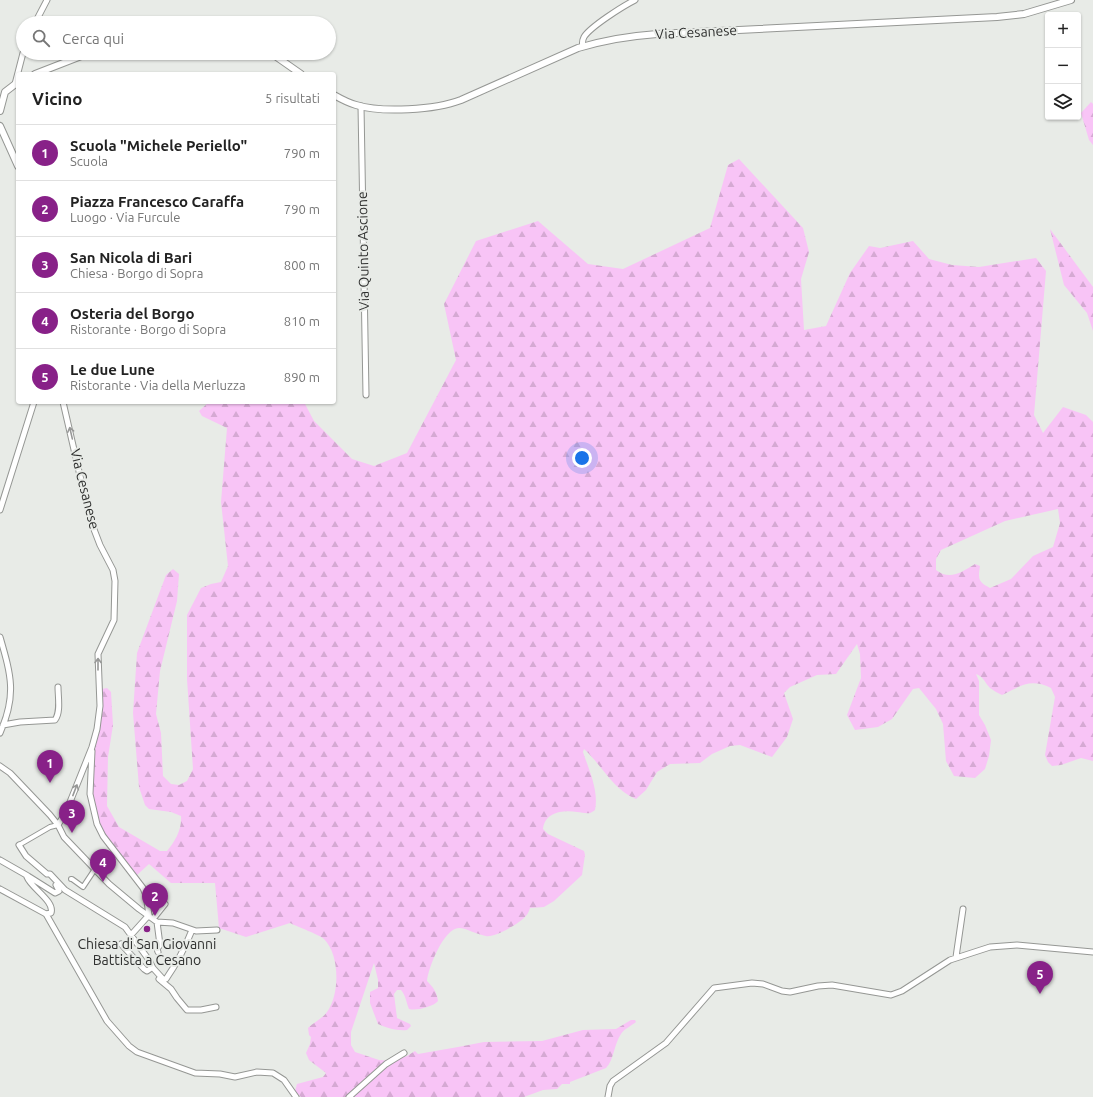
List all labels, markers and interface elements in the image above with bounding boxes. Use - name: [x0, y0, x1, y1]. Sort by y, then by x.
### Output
- map controls: [1045, 12, 1081, 120]
- button: +: [1045, 12, 1081, 48]
- search box: [16, 16, 336, 60]
- street label: Via Cesanese: [655, 22, 737, 42]
- icon: search: [30, 27, 52, 49]
- text: Cerca qui: [62, 30, 124, 47]
- button: −: [1045, 48, 1081, 84]
- button: layers: [1045, 84, 1081, 120]
- text: Vicino: [32, 89, 82, 108]
- text: 5 risultati: [265, 91, 320, 105]
- text: Scuola "Michele Periello": [70, 137, 247, 154]
- text: 1: [41, 146, 49, 160]
- text: 790 m: [284, 146, 320, 160]
- text: Scuola: [70, 154, 108, 168]
- street label: Via Quinto Ascione: [354, 191, 372, 311]
- text: Piazza Francesco Caraffa: [70, 193, 244, 210]
- text: 2: [41, 202, 49, 216]
- text: 790 m: [284, 202, 320, 216]
- text: Luogo · Via Furcule: [70, 210, 180, 224]
- text: San Nicola di Bari: [70, 249, 192, 266]
- text: 3: [41, 258, 49, 272]
- text: 800 m: [284, 258, 320, 272]
- text: Chiesa · Borgo di Sopra: [70, 266, 203, 280]
- text: Osteria del Borgo: [70, 305, 194, 322]
- text: 4: [41, 314, 49, 328]
- text: 810 m: [284, 314, 320, 328]
- text: Ristorante · Borgo di Sopra: [70, 322, 226, 336]
- text: Le due Lune: [70, 361, 155, 378]
- text: 5: [41, 370, 49, 384]
- text: 890 m: [284, 370, 320, 384]
- text: Ristorante · Via della Merluzza: [70, 378, 246, 392]
- one-way arrow: [67, 427, 75, 440]
- street label: Via Cesanese: [67, 447, 103, 531]
- your location: [572, 448, 592, 468]
- one-way arrow: [94, 658, 102, 671]
- pin: 1: [37, 750, 63, 783]
- one-way arrow: [71, 784, 79, 796]
- pin: 3: [59, 800, 85, 833]
- pin: 4: [90, 849, 116, 882]
- pin: 2: [142, 883, 168, 916]
- marker: Chiesa di San Giovanni Battista a Cesano: [142, 924, 152, 934]
- place label: Chiesa di San Giovanni Battista a Cesano: [78, 936, 216, 968]
- pin: 5: [1027, 961, 1053, 994]

